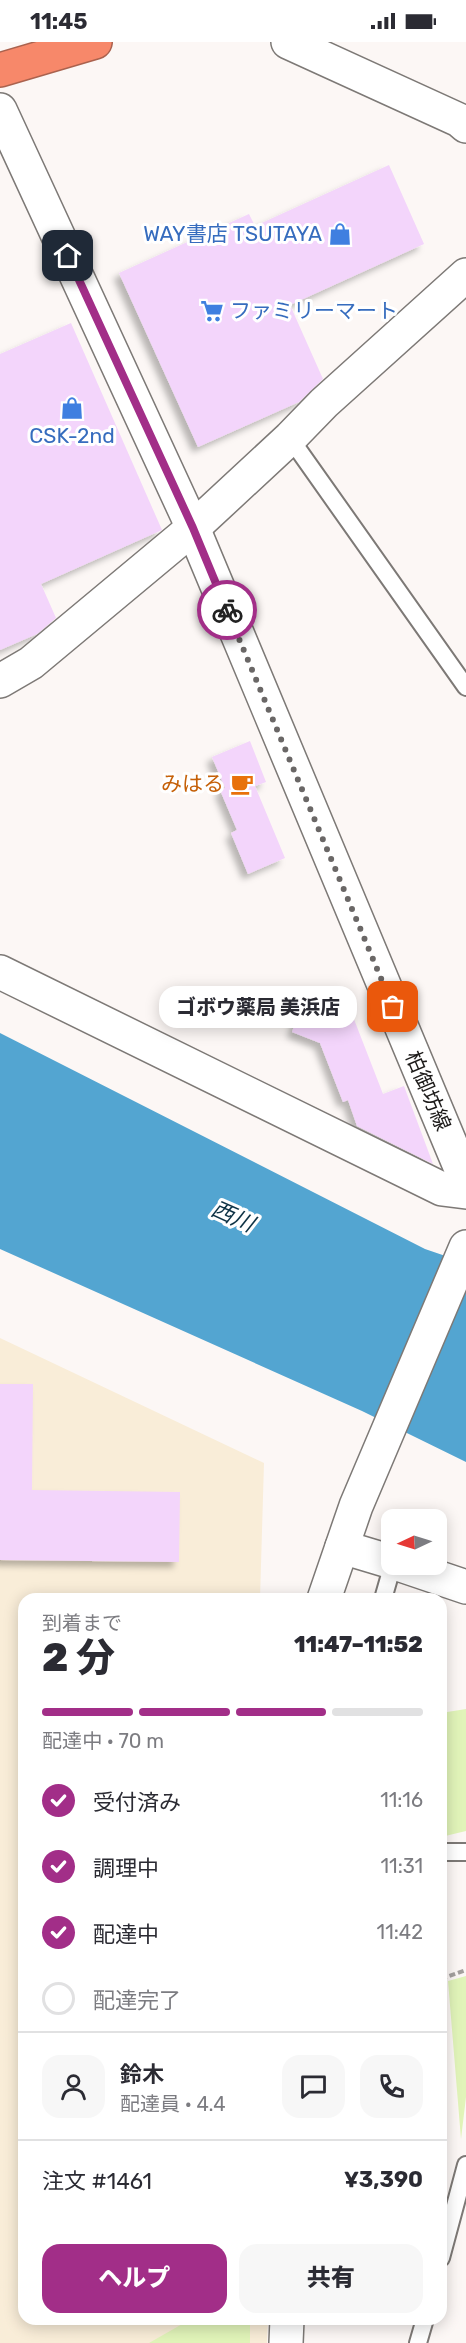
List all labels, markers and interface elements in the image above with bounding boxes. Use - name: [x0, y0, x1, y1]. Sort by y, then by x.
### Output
- text: 11:45: [30, 8, 88, 35]
- place label: WAY書店 TSUTAYA: [143, 221, 322, 246]
- shop icon: WAY書店 TSUTAYA: [327, 221, 353, 247]
- pin: [42, 230, 93, 281]
- icon: home: [51, 239, 84, 272]
- supermarket icon: ファミリーマート: [199, 298, 225, 324]
- place label: ファミリーマート: [230, 298, 398, 323]
- shop icon: CSK-2nd: [59, 395, 85, 421]
- place label: CSK-2nd: [29, 423, 115, 448]
- courier: [197, 580, 257, 640]
- icon: bike: [211, 594, 244, 627]
- place label: みはる: [161, 771, 224, 796]
- cafe icon: みはる: [229, 771, 255, 797]
- pin: [367, 981, 418, 1032]
- callout: ゴボウ薬局 美浜店: [159, 986, 357, 1028]
- icon: bag: [376, 990, 409, 1023]
- text: ゴボウ薬局 美浜店: [176, 995, 340, 1019]
- street label: 柏御坊線: [401, 1047, 456, 1134]
- water label: 西川: [207, 1195, 260, 1239]
- north arrow: [381, 1509, 447, 1575]
- map controls: [381, 1509, 447, 1575]
- text: 到着まで: [42, 1611, 122, 1635]
- text: 11:47–11:52: [294, 1631, 423, 1658]
- text: 2 分: [42, 1635, 115, 1681]
- text: 配達中 · 70 m: [42, 1729, 164, 1753]
- icon: check: [42, 1784, 75, 1817]
- text: 11:16: [380, 1788, 423, 1812]
- text: 受付済み: [93, 1789, 181, 1816]
- icon: check: [42, 1850, 75, 1883]
- text: 11:31: [381, 1854, 423, 1878]
- text: 調理中: [93, 1855, 159, 1882]
- icon: check: [42, 1916, 75, 1949]
- text: 11:42: [377, 1920, 423, 1944]
- text: 配達中: [93, 1921, 159, 1948]
- text: 配達完了: [93, 1987, 181, 2014]
- button: person: [42, 2055, 105, 2118]
- button: chat: [282, 2055, 345, 2118]
- button: phone: [360, 2055, 423, 2118]
- text: 鈴木: [120, 2061, 164, 2088]
- text: 配達員 · 4.4: [120, 2092, 226, 2116]
- text: ¥3,390: [344, 2166, 423, 2193]
- text: 注文 #1461: [42, 2168, 152, 2195]
- button: ヘルプ: [42, 2244, 227, 2313]
- button: 共有: [239, 2244, 423, 2313]

